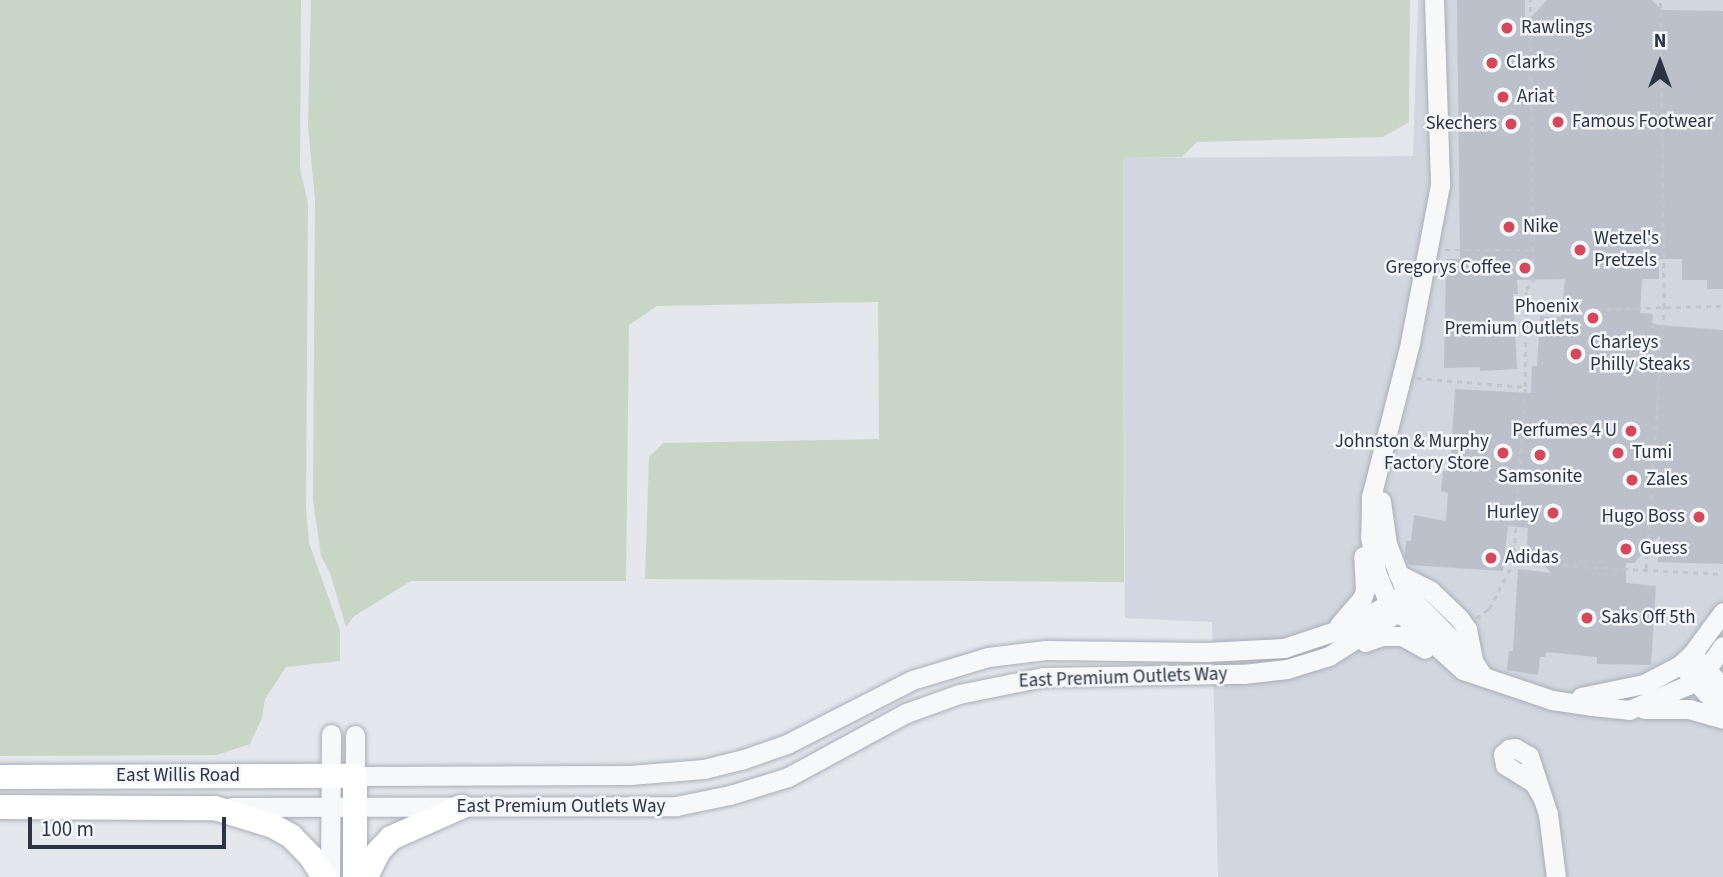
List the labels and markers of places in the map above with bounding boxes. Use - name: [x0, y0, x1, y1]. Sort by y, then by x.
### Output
- place label: Rawlings: [1521, 17, 1592, 39]
- marker: Rawlings: [1499, 20, 1515, 36]
- place label: Clarks: [1506, 52, 1555, 74]
- marker: Clarks: [1484, 55, 1500, 71]
- place label: Ariat: [1517, 86, 1554, 108]
- marker: Ariat: [1495, 89, 1511, 105]
- place label: Famous Footwear: [1572, 111, 1713, 133]
- place label: Skechers: [1425, 113, 1497, 135]
- marker: Famous Footwear: [1550, 114, 1566, 130]
- marker: Skechers: [1503, 116, 1519, 132]
- place label: Nike: [1523, 216, 1558, 238]
- marker: Nike: [1501, 219, 1517, 235]
- place label: Wetzel's Pretzels: [1594, 228, 1659, 272]
- marker: Wetzel's Pretzels: [1572, 242, 1588, 258]
- place label: Gregorys Coffee: [1386, 257, 1511, 279]
- marker: Gregorys Coffee: [1517, 260, 1533, 276]
- place label: Phoenix Premium Outlets: [1444, 296, 1579, 340]
- marker: Phoenix Premium Outlets: [1585, 310, 1601, 326]
- place label: Charleys Philly Steaks: [1590, 332, 1690, 376]
- marker: Charleys Philly Steaks: [1568, 346, 1584, 362]
- place label: Perfumes 4 U: [1512, 420, 1617, 442]
- marker: Perfumes 4 U: [1623, 423, 1639, 439]
- place label: Johnston & Murphy Factory Store: [1335, 431, 1489, 475]
- place label: Tumi: [1632, 442, 1672, 464]
- marker: Johnston & Murphy Factory Store: [1495, 445, 1511, 461]
- marker: Tumi: [1610, 445, 1626, 461]
- marker: Samsonite: [1532, 447, 1548, 463]
- place label: Samsonite: [1498, 466, 1582, 488]
- place label: Zales: [1646, 469, 1688, 491]
- marker: Zales: [1624, 472, 1640, 488]
- place label: Hurley: [1486, 502, 1539, 524]
- marker: Hurley: [1545, 505, 1561, 521]
- place label: Hugo Boss: [1602, 506, 1685, 528]
- marker: Hugo Boss: [1691, 509, 1707, 525]
- place label: Guess: [1640, 538, 1687, 560]
- marker: Guess: [1618, 541, 1634, 557]
- place label: Adidas: [1505, 547, 1559, 569]
- marker: Adidas: [1483, 550, 1499, 566]
- place label: Saks Off 5th: [1601, 607, 1695, 629]
- marker: Saks Off 5th: [1579, 610, 1595, 626]

